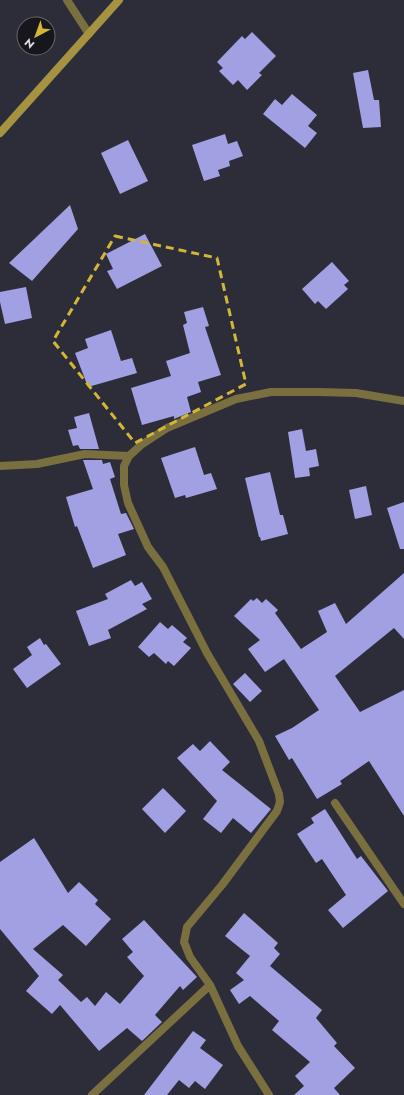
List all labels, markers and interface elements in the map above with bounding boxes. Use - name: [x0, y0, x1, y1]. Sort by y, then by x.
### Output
- north arrow: [16, 16, 56, 56]
- text: N: [21, 35, 38, 52]

